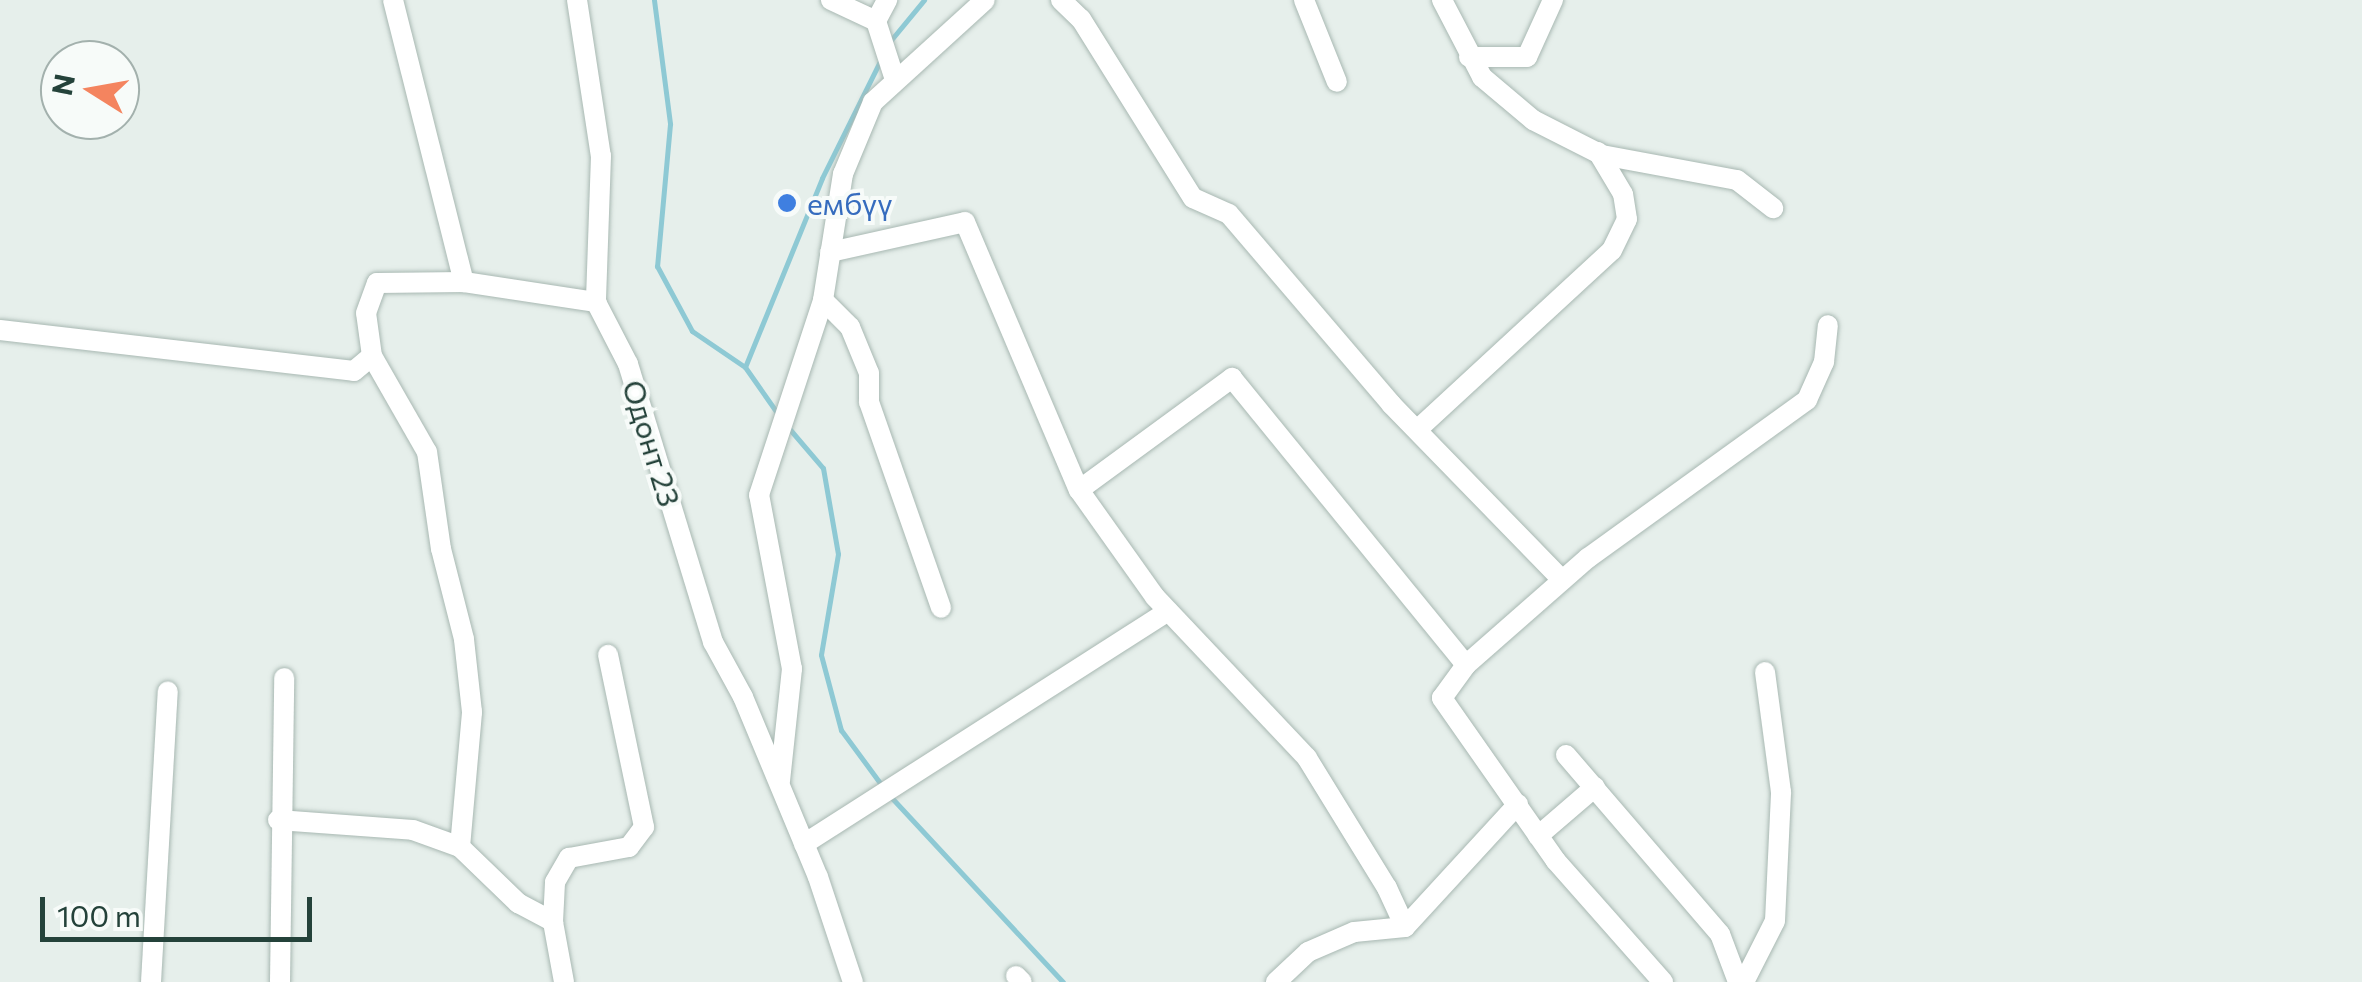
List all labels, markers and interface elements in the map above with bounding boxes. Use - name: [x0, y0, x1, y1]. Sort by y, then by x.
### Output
- north arrow: [40, 40, 140, 140]
- text: N: [44, 71, 81, 98]
- place label: ембүү: [807, 185, 893, 221]
- marker: ембүү: [776, 192, 798, 214]
- street label: Одонт 23: [616, 375, 688, 511]
- scale bar: [45, 877, 318, 939]
- text: 100 m: [57, 896, 141, 933]

